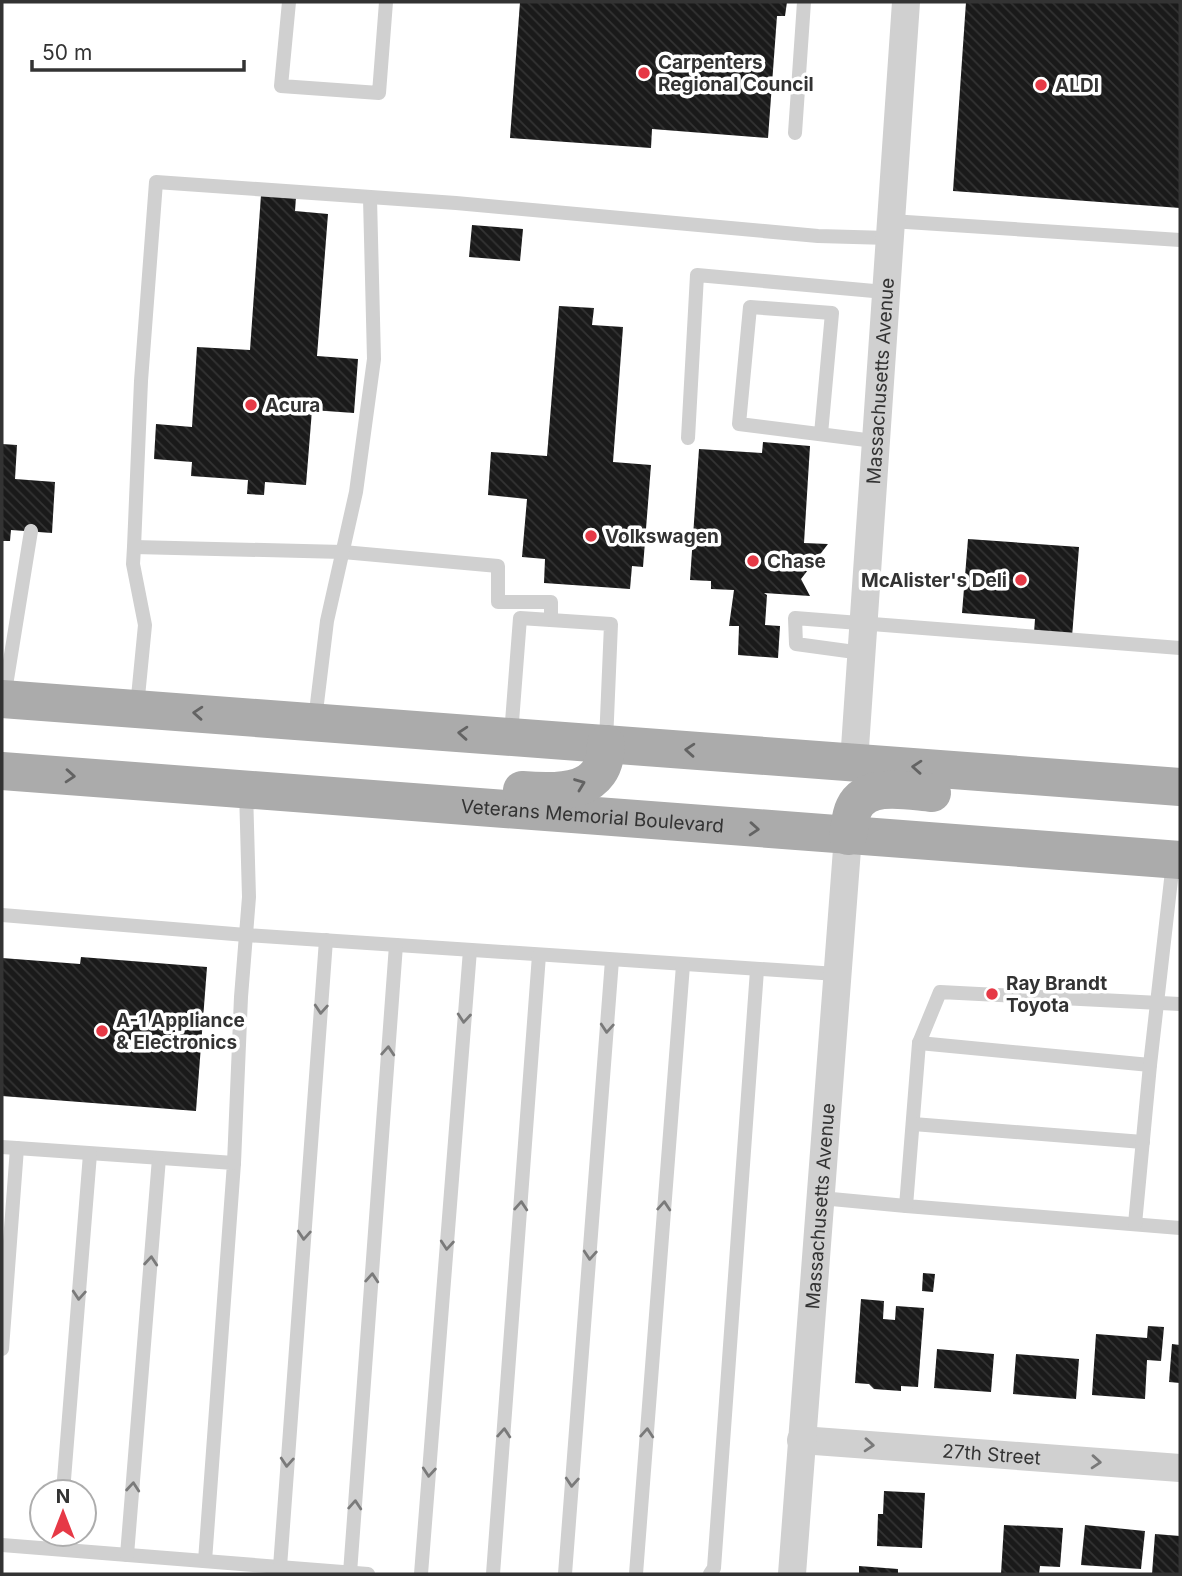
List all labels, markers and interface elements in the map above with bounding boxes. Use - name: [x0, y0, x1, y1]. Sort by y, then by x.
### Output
- scale bar: [32, 28, 243, 72]
- text: 50 m: [42, 40, 92, 65]
- place label: Carpenters Regional Council: [658, 51, 814, 96]
- marker: Carpenters Regional Council: [636, 65, 652, 81]
- place label: ALDI: [1055, 74, 1099, 97]
- marker: ALDI: [1033, 77, 1049, 93]
- street label: Massachusetts Avenue: [862, 277, 899, 485]
- place label: Acura: [265, 394, 320, 417]
- marker: Acura: [243, 397, 259, 413]
- place label: Volkswagen: [605, 525, 719, 548]
- marker: Volkswagen: [583, 528, 599, 544]
- place label: Chase: [767, 550, 826, 573]
- marker: Chase: [745, 553, 761, 569]
- place label: McAlister's Deli: [861, 569, 1007, 592]
- marker: McAlister's Deli: [1013, 572, 1029, 588]
- one-way arrow: [192, 706, 203, 721]
- one-way arrow: [457, 726, 468, 741]
- one-way arrow: [684, 743, 695, 758]
- one-way arrow: [911, 760, 922, 775]
- one-way arrow: [65, 769, 76, 784]
- one-way arrow: [573, 779, 585, 793]
- street label: Veterans Memorial Boulevard: [460, 795, 725, 838]
- one-way arrow: [749, 821, 760, 836]
- place label: Ray Brandt Toyota: [1006, 972, 1107, 1017]
- marker: Ray Brandt Toyota: [984, 986, 1000, 1002]
- one-way arrow: [313, 1003, 328, 1014]
- place label: A-1 Appliance & Electronics: [116, 1009, 245, 1054]
- one-way arrow: [457, 1013, 472, 1024]
- marker: A-1 Appliance & Electronics: [94, 1023, 110, 1039]
- one-way arrow: [600, 1023, 615, 1034]
- one-way arrow: [380, 1045, 395, 1056]
- street label: Massachusetts Avenue: [801, 1102, 840, 1310]
- one-way arrow: [513, 1200, 528, 1211]
- one-way arrow: [656, 1200, 671, 1211]
- one-way arrow: [297, 1230, 312, 1241]
- one-way arrow: [439, 1240, 454, 1251]
- one-way arrow: [582, 1250, 597, 1261]
- one-way arrow: [143, 1255, 158, 1266]
- one-way arrow: [364, 1272, 379, 1283]
- one-way arrow: [72, 1290, 87, 1301]
- one-way arrow: [496, 1427, 511, 1438]
- one-way arrow: [639, 1427, 654, 1438]
- one-way arrow: [864, 1437, 875, 1452]
- street label: 27th Street: [941, 1439, 1042, 1470]
- one-way arrow: [1091, 1454, 1102, 1469]
- one-way arrow: [280, 1457, 295, 1468]
- one-way arrow: [422, 1467, 437, 1478]
- one-way arrow: [565, 1477, 580, 1488]
- north arrow: [28, 1478, 98, 1548]
- one-way arrow: [125, 1482, 140, 1493]
- text: N: [56, 1485, 70, 1508]
- one-way arrow: [347, 1499, 362, 1510]

